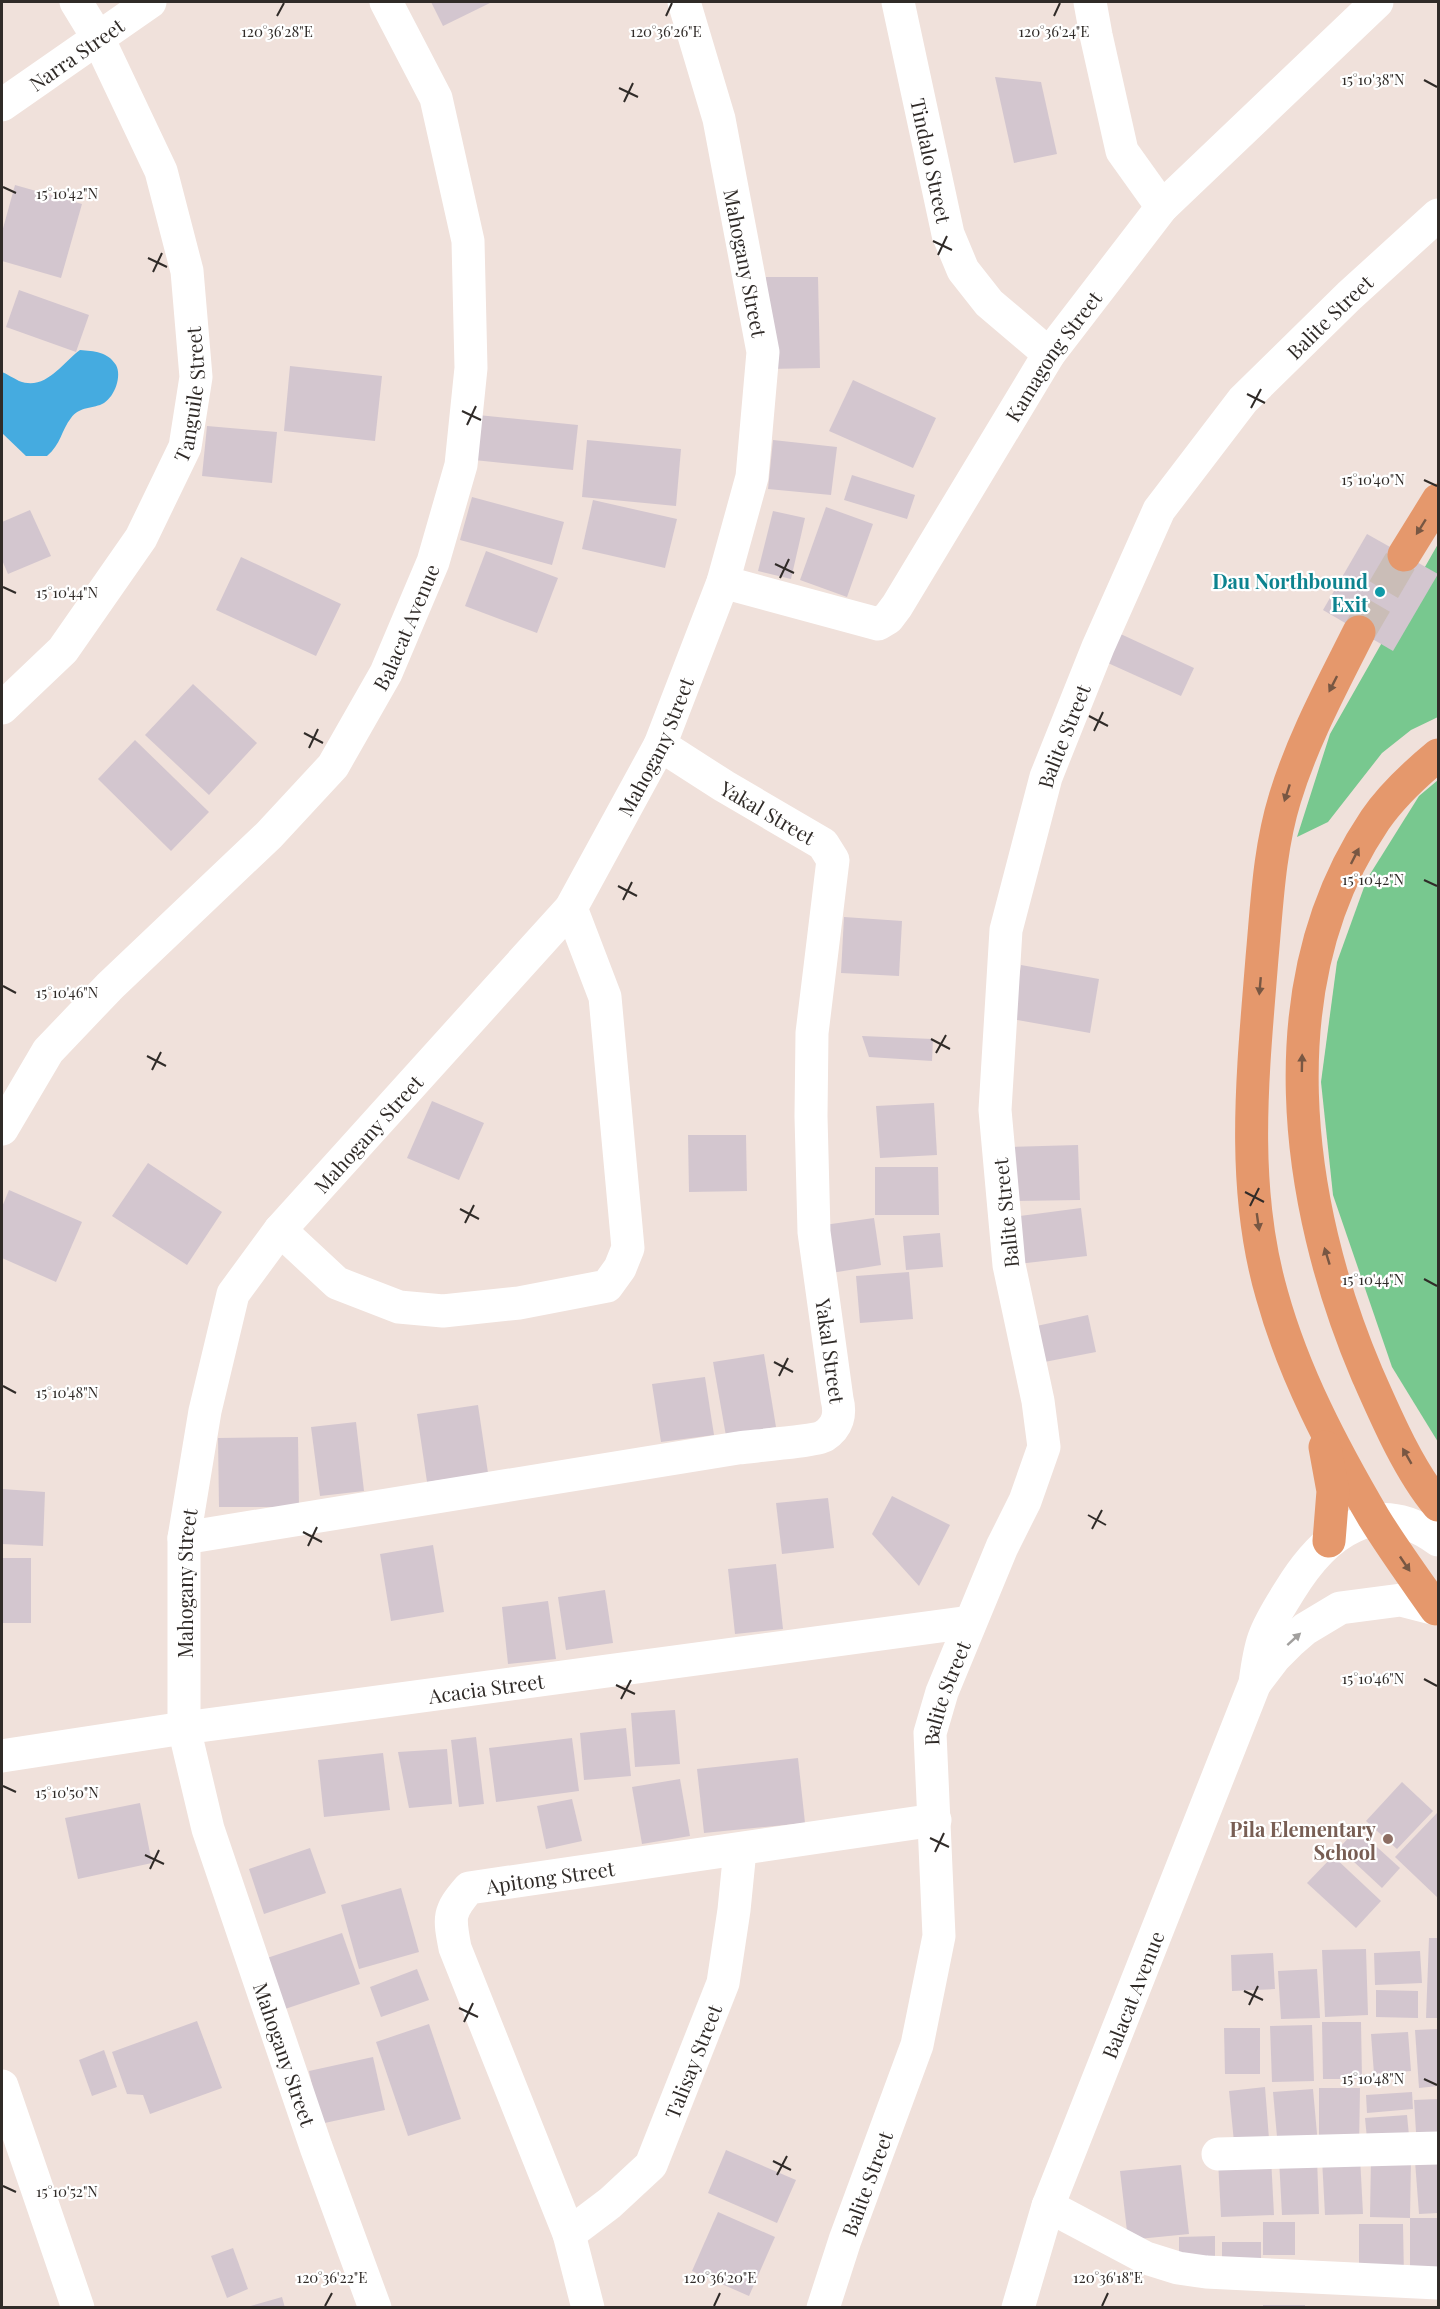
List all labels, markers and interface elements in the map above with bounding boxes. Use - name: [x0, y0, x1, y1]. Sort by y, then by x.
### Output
- street label: Narra Street: [23, 11, 129, 96]
- text: 120°36'28"E: [241, 21, 313, 41]
- text: 120°36'26"E: [630, 21, 702, 41]
- text: 120°36'24"E: [1019, 21, 1089, 41]
- text: 15°10'38"N: [1341, 69, 1405, 89]
- street label: Tindalo Street: [906, 95, 959, 226]
- text: 15°10'42"N: [36, 183, 98, 203]
- street label: Mahogany Street: [718, 187, 774, 340]
- street label: Balite Street: [1280, 268, 1378, 364]
- street label: Kamagong Street: [998, 284, 1107, 426]
- street label: Tanguile Street: [166, 325, 210, 466]
- text: 15°10'40"N: [1341, 469, 1405, 489]
- one-way arrow: [1416, 519, 1427, 535]
- street label: Balacat Avenue: [366, 559, 444, 695]
- place label: Dau Northbound Exit: [1212, 567, 1369, 617]
- text: 15°10'44"N: [36, 582, 98, 602]
- marker: Dau Northbound Exit: [1373, 585, 1387, 599]
- street label: Mahogany Street: [611, 672, 699, 820]
- one-way arrow: [1328, 675, 1338, 692]
- street label: Balite Street: [1030, 679, 1096, 791]
- street label: Yakal Street: [715, 773, 821, 851]
- one-way arrow: [1281, 784, 1291, 802]
- one-way arrow: [1350, 847, 1359, 864]
- text: 15°10'42"N: [1342, 869, 1404, 889]
- one-way arrow: [1255, 976, 1265, 995]
- text: 15°10'46"N: [36, 982, 99, 1002]
- one-way arrow: [1297, 1054, 1307, 1073]
- street label: Mahogany Street: [307, 1068, 429, 1198]
- street label: Balite Street: [986, 1156, 1024, 1269]
- one-way arrow: [1253, 1213, 1262, 1232]
- one-way arrow: [1322, 1247, 1331, 1265]
- text: 15°10'44"N: [1342, 1269, 1404, 1289]
- street label: Yakal Street: [810, 1296, 852, 1406]
- text: 15°10'48"N: [36, 1382, 99, 1402]
- one-way arrow: [1402, 1447, 1412, 1464]
- street label: Mahogany Street: [171, 1505, 202, 1658]
- one-way arrow: [1399, 1555, 1411, 1571]
- one-way arrow: [1286, 1632, 1301, 1646]
- street label: Balite Street: [917, 1636, 976, 1746]
- street label: Acacia Street: [426, 1666, 546, 1709]
- text: 15°10'46"N: [1342, 1668, 1405, 1688]
- text: 15°10'50"N: [35, 1782, 99, 1802]
- place label: Pila Elementary School: [1230, 1815, 1377, 1865]
- marker: Pila Elementary School: [1381, 1832, 1395, 1846]
- street label: Apitong Street: [483, 1853, 617, 1899]
- street label: Balacat Avenue: [1094, 1927, 1169, 2062]
- street label: Mahogany Street: [248, 1979, 323, 2130]
- street label: Talisay Street: [657, 1999, 727, 2122]
- text: 15°10'48"N: [1342, 2068, 1405, 2088]
- street label: Balite Street: [834, 2126, 898, 2239]
- text: 15°10'52"N: [36, 2181, 98, 2201]
- text: 120°36'22"E: [297, 2267, 367, 2287]
- text: 120°36'20"E: [684, 2267, 756, 2287]
- text: 120°36'18"E: [1073, 2267, 1143, 2287]

